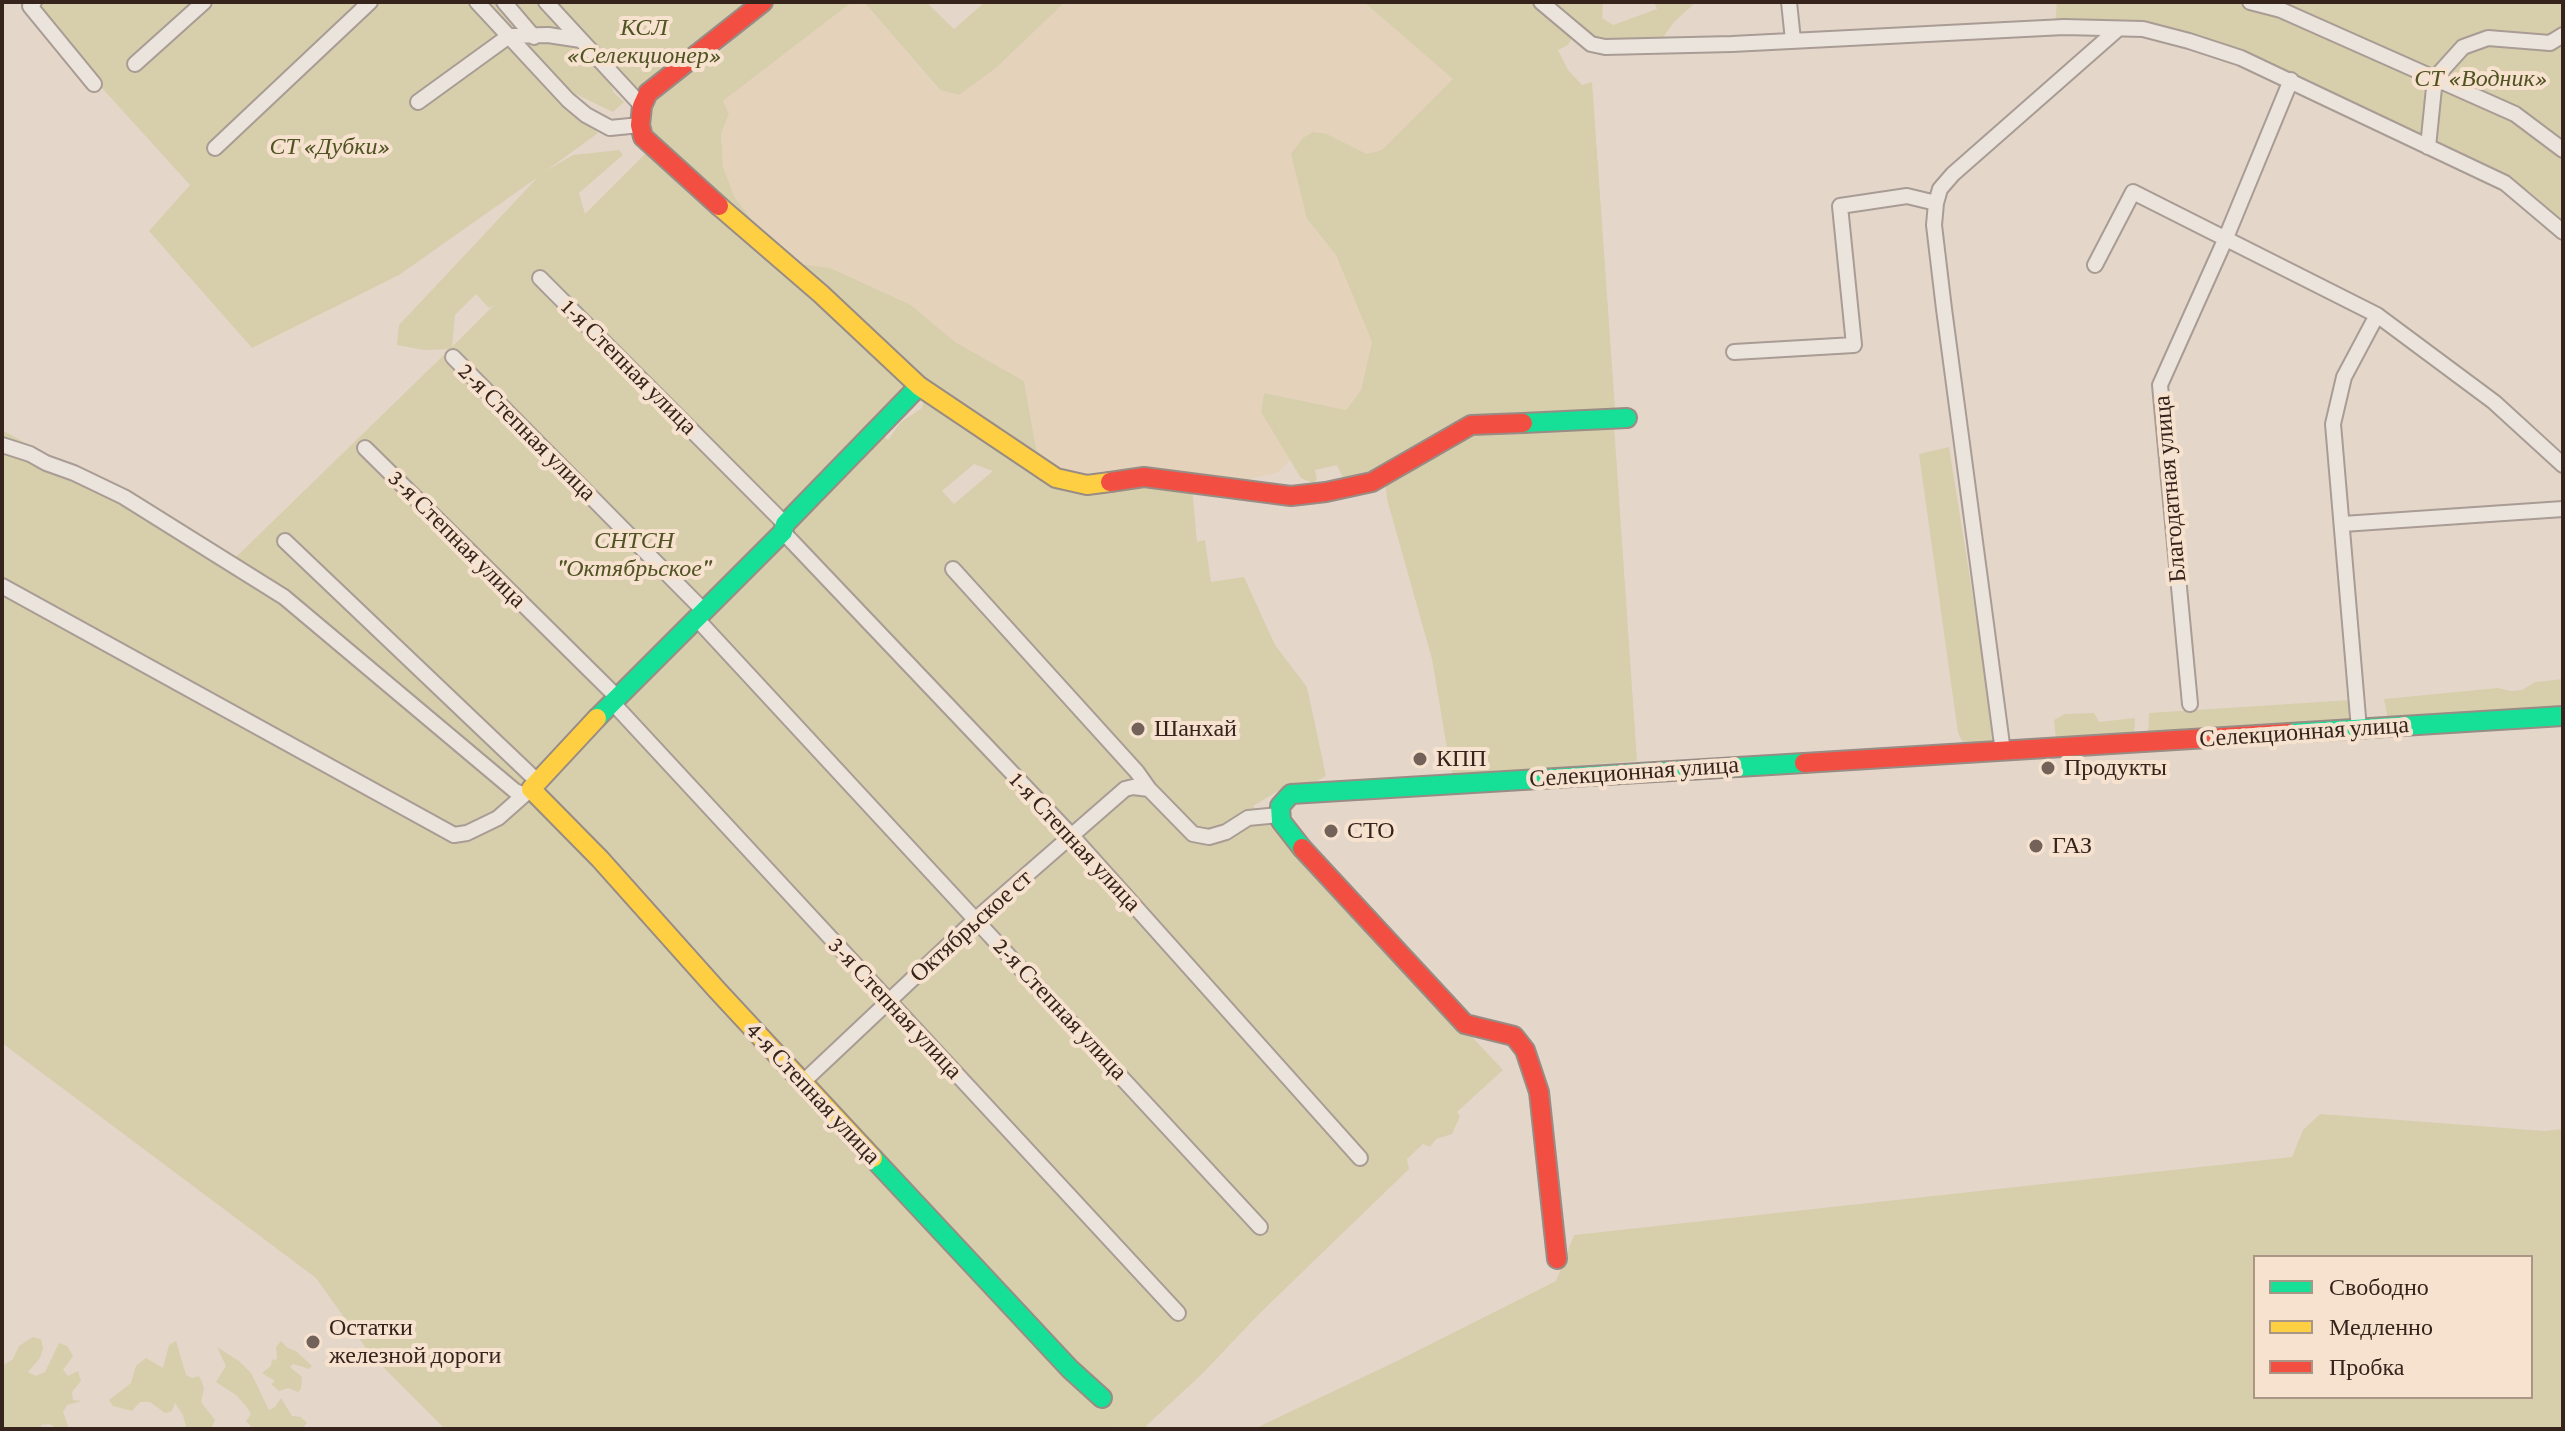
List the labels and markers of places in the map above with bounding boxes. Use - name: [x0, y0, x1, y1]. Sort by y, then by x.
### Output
- place label: Шанхай: [1154, 715, 1237, 743]
- marker: Шанхай: [1129, 720, 1147, 738]
- place label: КПП: [1436, 745, 1487, 773]
- marker: КПП: [1411, 750, 1429, 768]
- place label: Продукты: [2064, 754, 2167, 782]
- marker: Продукты: [2039, 759, 2057, 777]
- place label: СТО: [1347, 817, 1395, 845]
- marker: СТО: [1322, 822, 1340, 840]
- place label: ГАЗ: [2052, 832, 2092, 860]
- marker: ГАЗ: [2027, 837, 2045, 855]
- place label: Остатки железной дороги: [329, 1314, 501, 1370]
- marker: Остатки железной дороги: [304, 1333, 322, 1351]

